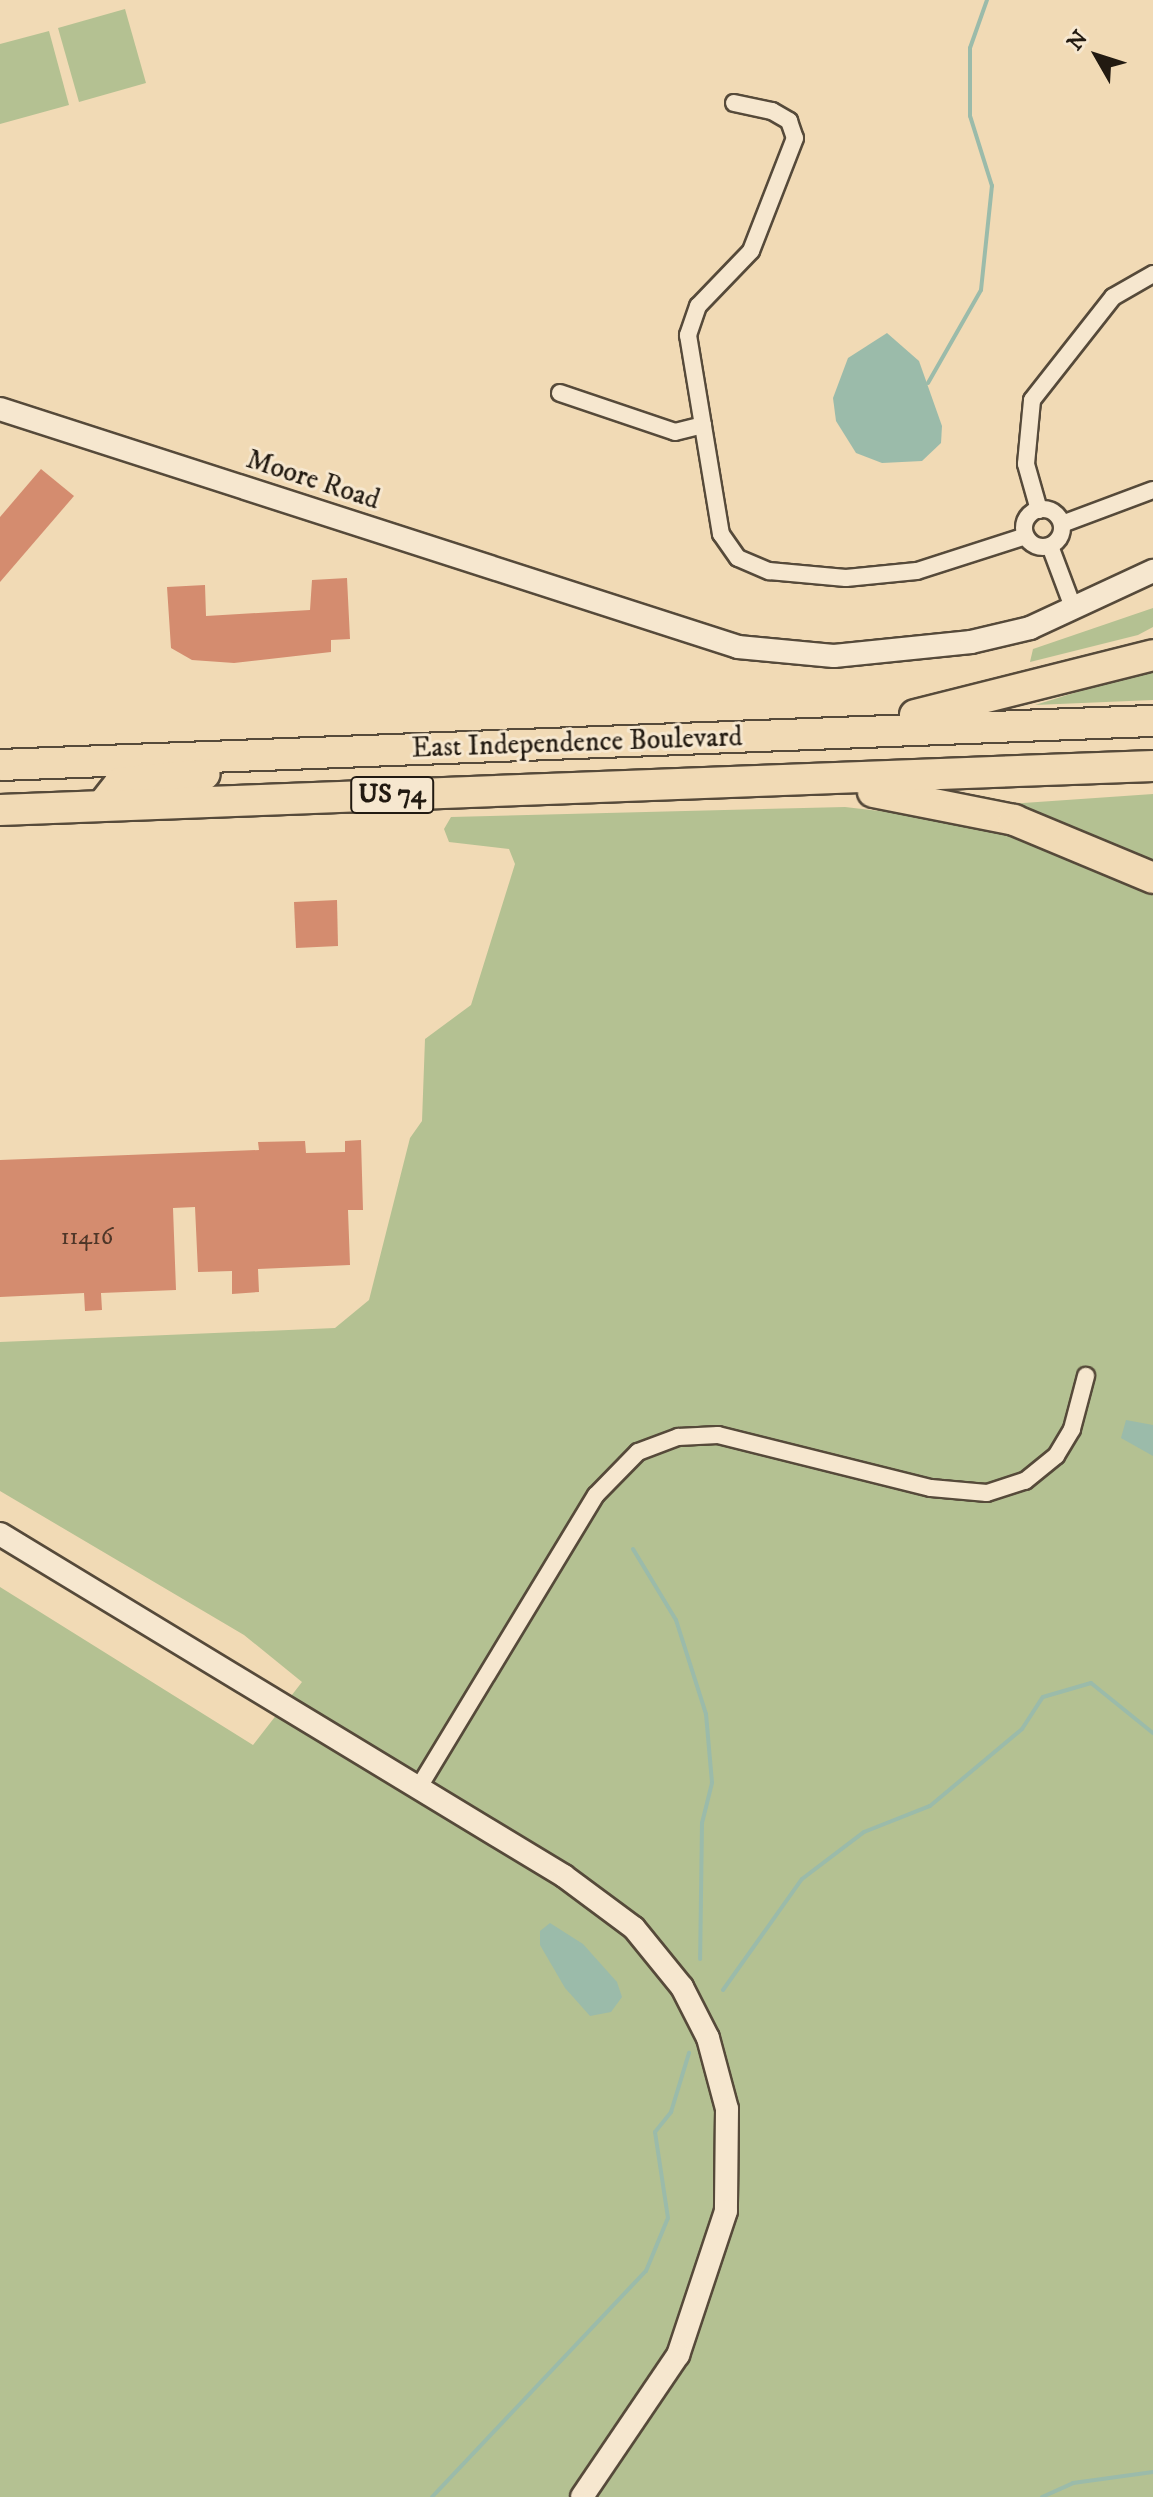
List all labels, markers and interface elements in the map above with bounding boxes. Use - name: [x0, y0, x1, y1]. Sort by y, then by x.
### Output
- north arrow: [1057, 16, 1137, 96]
- text: N: [1062, 25, 1094, 56]
- street label: Moore Road: [242, 443, 384, 517]
- street label: East Independence Boulevard: [411, 720, 743, 766]
- road number: US 74: [350, 773, 434, 817]
- house number: 11416: [61, 1224, 113, 1252]

